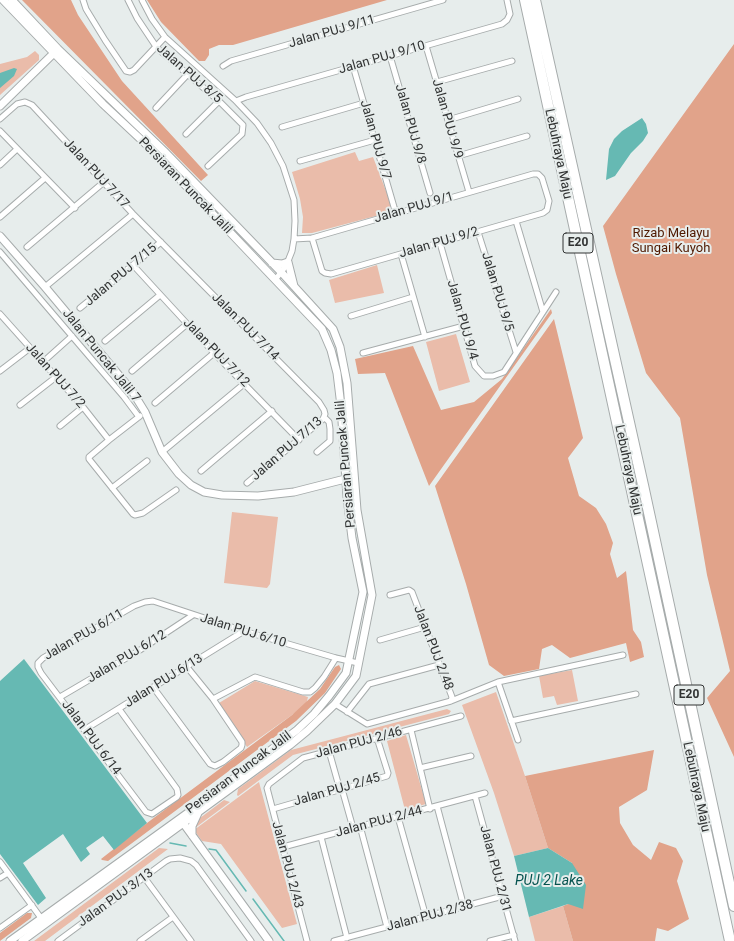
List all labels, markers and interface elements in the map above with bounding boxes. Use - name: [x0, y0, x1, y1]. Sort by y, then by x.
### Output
- street label: Jalan PUJ 9/11: [287, 12, 377, 52]
- street label: Jalan PUJ 9/10: [337, 38, 427, 78]
- street label: Jalan PUJ 8/5: [153, 41, 225, 107]
- street label: Jalan PUJ 9/9: [428, 77, 466, 161]
- street label: Jalan PUJ 9/8: [391, 82, 429, 166]
- street label: Jalan PUJ 9/7: [356, 98, 394, 182]
- street label: Lebuhraya Maju: [541, 108, 575, 200]
- street label: Persiaran Puncak Jalil: [135, 135, 235, 237]
- street label: Jalan PUJ 7/17: [60, 136, 132, 212]
- street label: Jalan PUJ 9/1: [372, 189, 456, 227]
- street label: Jalan PUJ 9/2: [397, 224, 481, 262]
- park label: Rizab Melayu Sungai Kuyoh: [632, 226, 710, 257]
- road number: E20: [563, 233, 593, 253]
- street label: Jalan PUJ 7/15: [82, 240, 160, 310]
- street label: Jalan PUJ 9/5: [478, 251, 516, 333]
- street label: Jalan PUJ 9/4: [443, 278, 481, 362]
- street label: Jalan PUJ 7/14: [208, 290, 282, 364]
- street label: Jalan Puncak Jalil 7: [59, 306, 143, 406]
- street label: Jalan PUJ 7/12: [179, 316, 253, 390]
- street label: Jalan PUJ 7/2: [22, 340, 88, 412]
- street label: Persiaran Puncak Jalil: [333, 400, 359, 528]
- street label: Jalan PUJ 7/13: [248, 414, 326, 484]
- street label: Lebuhraya Maju: [611, 424, 645, 516]
- street label: Jalan PUJ 2/48: [410, 604, 456, 692]
- street label: Jalan PUJ 6/11: [41, 606, 127, 664]
- street label: Jalan PUJ 6/10: [198, 611, 288, 651]
- street label: Jalan PUJ 6/12: [85, 627, 169, 687]
- street label: Jalan PUJ 6/13: [122, 651, 206, 711]
- road number: E20: [674, 685, 704, 705]
- street label: Jalan PUJ 6/14: [58, 698, 124, 778]
- street label: Jalan PUJ 2/46: [314, 724, 404, 762]
- street label: Persiaran Puncak Jalil: [183, 728, 295, 818]
- street label: Lebuhraya Maju: [679, 741, 713, 833]
- street label: Jalan PUJ 2/45: [292, 770, 382, 810]
- street label: Jalan PUJ 2/44: [334, 803, 424, 841]
- street label: Jalan PUJ 2/43: [268, 820, 306, 910]
- street label: Jalan PUJ 2/31: [476, 824, 514, 914]
- street label: Jalan PUJ 3/13: [75, 865, 157, 931]
- water label: PUJ 2 Lake: [515, 873, 583, 889]
- street label: Jalan PUJ 2/38: [385, 897, 475, 935]

